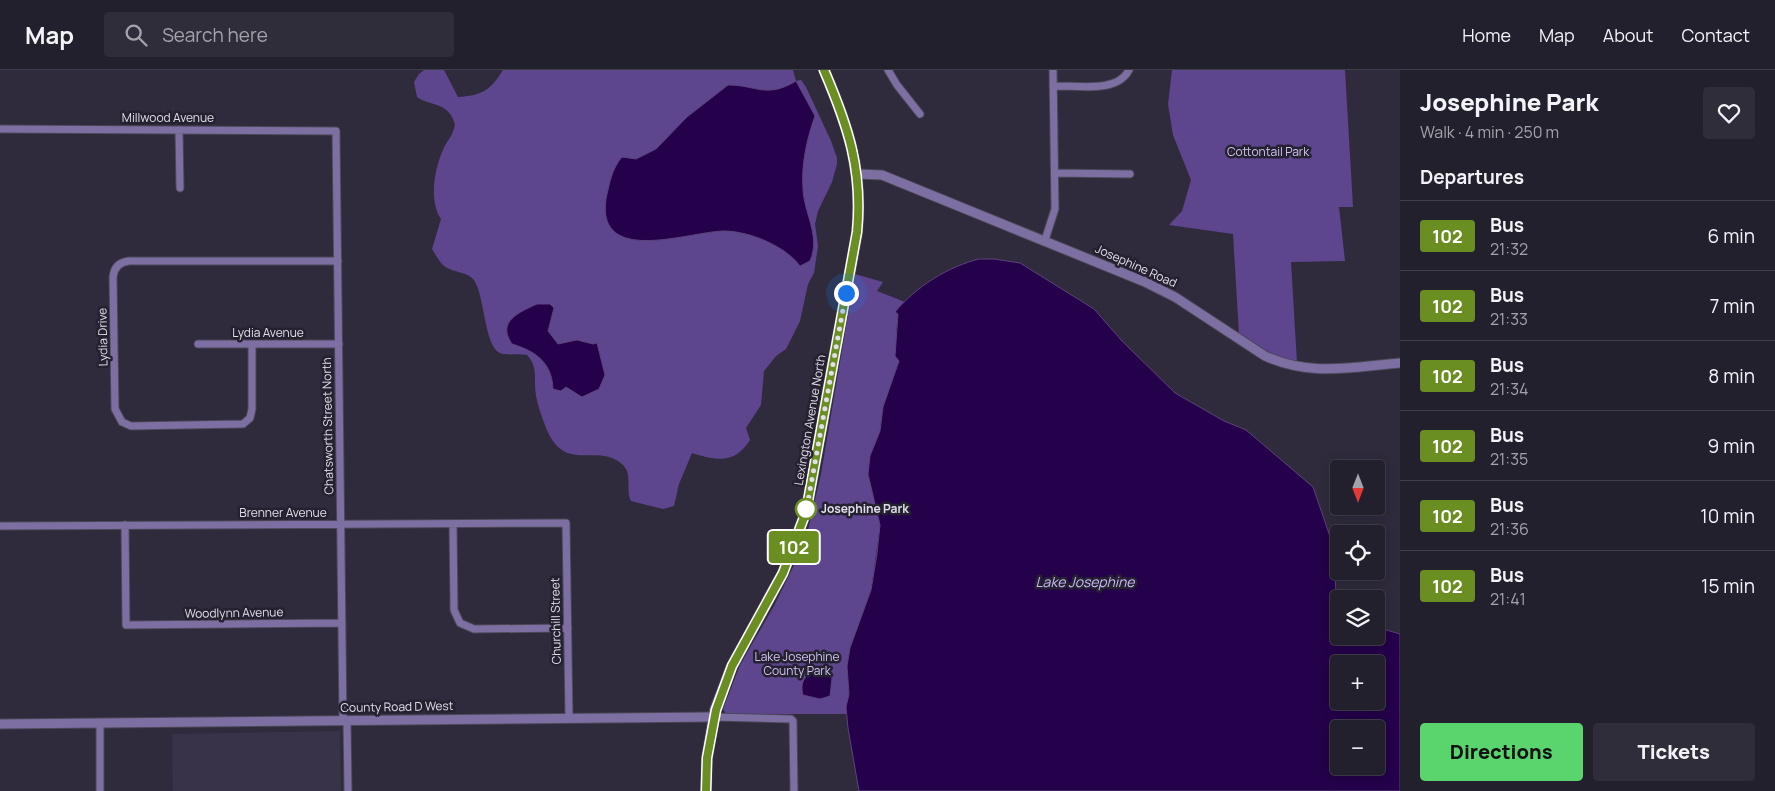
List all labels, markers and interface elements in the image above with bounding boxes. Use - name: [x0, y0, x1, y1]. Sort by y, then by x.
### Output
- search box: [104, 12, 454, 57]
- text: Map: [25, 18, 74, 51]
- icon: search: [122, 21, 150, 49]
- text: Search here: [162, 22, 268, 48]
- text: Home: [1462, 23, 1511, 47]
- text: Map: [1539, 23, 1575, 47]
- text: About: [1603, 23, 1653, 47]
- text: Contact: [1681, 23, 1750, 47]
- text: Josephine Park: [1420, 85, 1599, 118]
- button: heart: [1703, 87, 1755, 139]
- street label: Millwood Avenue: [122, 109, 214, 126]
- text: Walk · 4 min · 250 m: [1420, 121, 1559, 143]
- park label: Cottontail Park: [1227, 143, 1310, 160]
- text: Departures: [1420, 164, 1524, 190]
- text: Bus: [1490, 212, 1524, 238]
- text: 6 min: [1708, 223, 1755, 249]
- text: 102: [1432, 224, 1463, 248]
- text: 21:32: [1490, 238, 1528, 260]
- street label: Josephine Road: [1093, 240, 1180, 291]
- your location: [834, 281, 859, 306]
- text: Bus: [1490, 282, 1524, 308]
- text: 7 min: [1710, 293, 1755, 319]
- text: 102: [1432, 294, 1463, 318]
- street label: Lydia Drive: [93, 308, 112, 366]
- text: 21:33: [1490, 308, 1528, 330]
- street label: Lydia Avenue: [232, 324, 304, 341]
- text: Bus: [1490, 352, 1524, 378]
- street label: Lexington Avenue North: [790, 353, 829, 487]
- street label: Chatsworth Street North: [318, 357, 337, 495]
- text: 8 min: [1708, 363, 1755, 389]
- text: 102: [1432, 364, 1463, 388]
- text: 21:34: [1490, 378, 1528, 400]
- text: Bus: [1490, 422, 1524, 448]
- text: 9 min: [1708, 433, 1755, 459]
- text: 102: [1432, 434, 1463, 458]
- text: 21:35: [1490, 448, 1528, 470]
- north arrow: [1330, 460, 1385, 515]
- map controls: [1330, 460, 1385, 775]
- text: Bus: [1490, 492, 1524, 518]
- marker: Josephine Park: [795, 498, 817, 520]
- place label: Josephine Park: [821, 500, 909, 517]
- text: 10 min: [1700, 503, 1755, 529]
- street label: Brenner Avenue: [239, 504, 327, 521]
- text: 102: [1432, 504, 1463, 528]
- text: 21:36: [1490, 518, 1529, 540]
- button: locate: [1330, 525, 1385, 580]
- line badge: 102: [765, 531, 823, 563]
- text: 102: [779, 535, 809, 559]
- text: Bus: [1490, 562, 1524, 588]
- water label: Lake Josephine: [1035, 572, 1135, 591]
- text: 15 min: [1701, 573, 1755, 599]
- text: 102: [1432, 574, 1463, 598]
- street label: Churchill Street: [546, 577, 565, 665]
- text: 21:41: [1490, 588, 1526, 610]
- button: layers: [1330, 590, 1385, 645]
- street label: Woodlynn Avenue: [185, 603, 283, 622]
- park label: Lake Josephine County Park: [755, 648, 839, 679]
- button: +: [1330, 655, 1385, 710]
- street label: County Road D West: [340, 697, 454, 716]
- button: −: [1330, 720, 1385, 775]
- button: Directions: [1420, 723, 1583, 781]
- button: Tickets: [1593, 723, 1755, 781]

